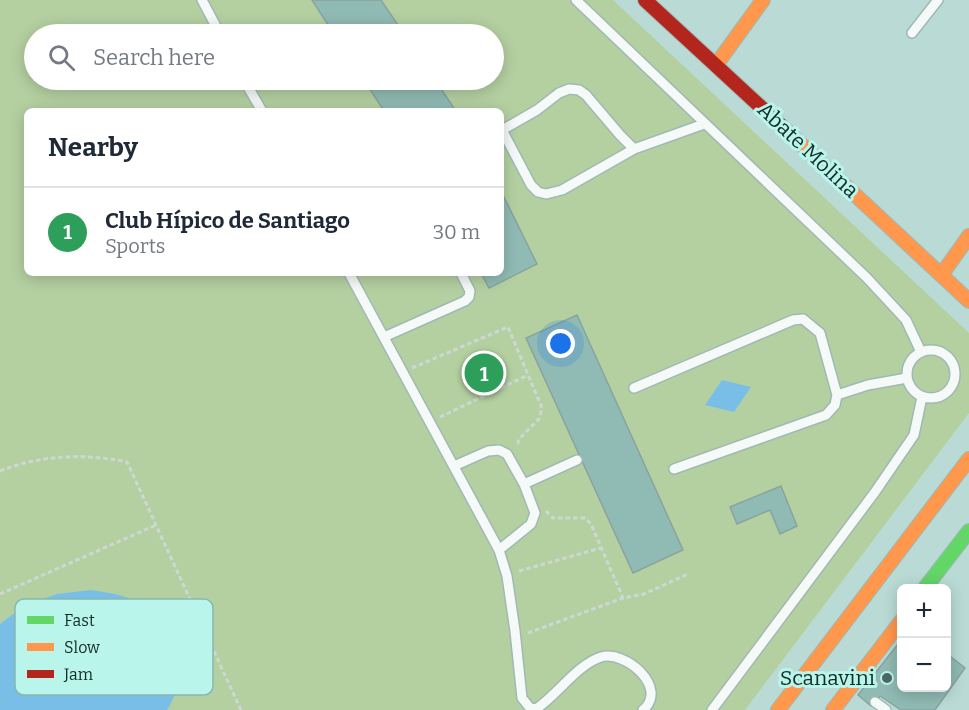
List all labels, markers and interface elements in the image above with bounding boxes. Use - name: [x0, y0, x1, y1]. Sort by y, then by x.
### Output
- search box: [24, 24, 504, 90]
- icon: search: [45, 41, 78, 74]
- text: Search here: [93, 44, 215, 71]
- street label: Abate Molina: [752, 97, 864, 204]
- text: Nearby: [48, 132, 138, 163]
- text: Club Hípico de Santiago: [105, 207, 350, 234]
- text: 1: [63, 220, 72, 244]
- text: 30 m: [433, 220, 480, 244]
- text: Sports: [105, 234, 165, 258]
- your location: [546, 329, 575, 358]
- pin: 1: [464, 350, 504, 395]
- map controls: [897, 584, 951, 692]
- button: +: [897, 584, 951, 638]
- legend: [15, 599, 213, 695]
- text: Fast: [64, 611, 95, 630]
- text: Slow: [64, 638, 100, 657]
- button: −: [897, 638, 951, 692]
- text: Jam: [63, 665, 93, 684]
- place label: Scanavini: [780, 665, 875, 691]
- marker: Scanavini: [880, 671, 894, 685]

